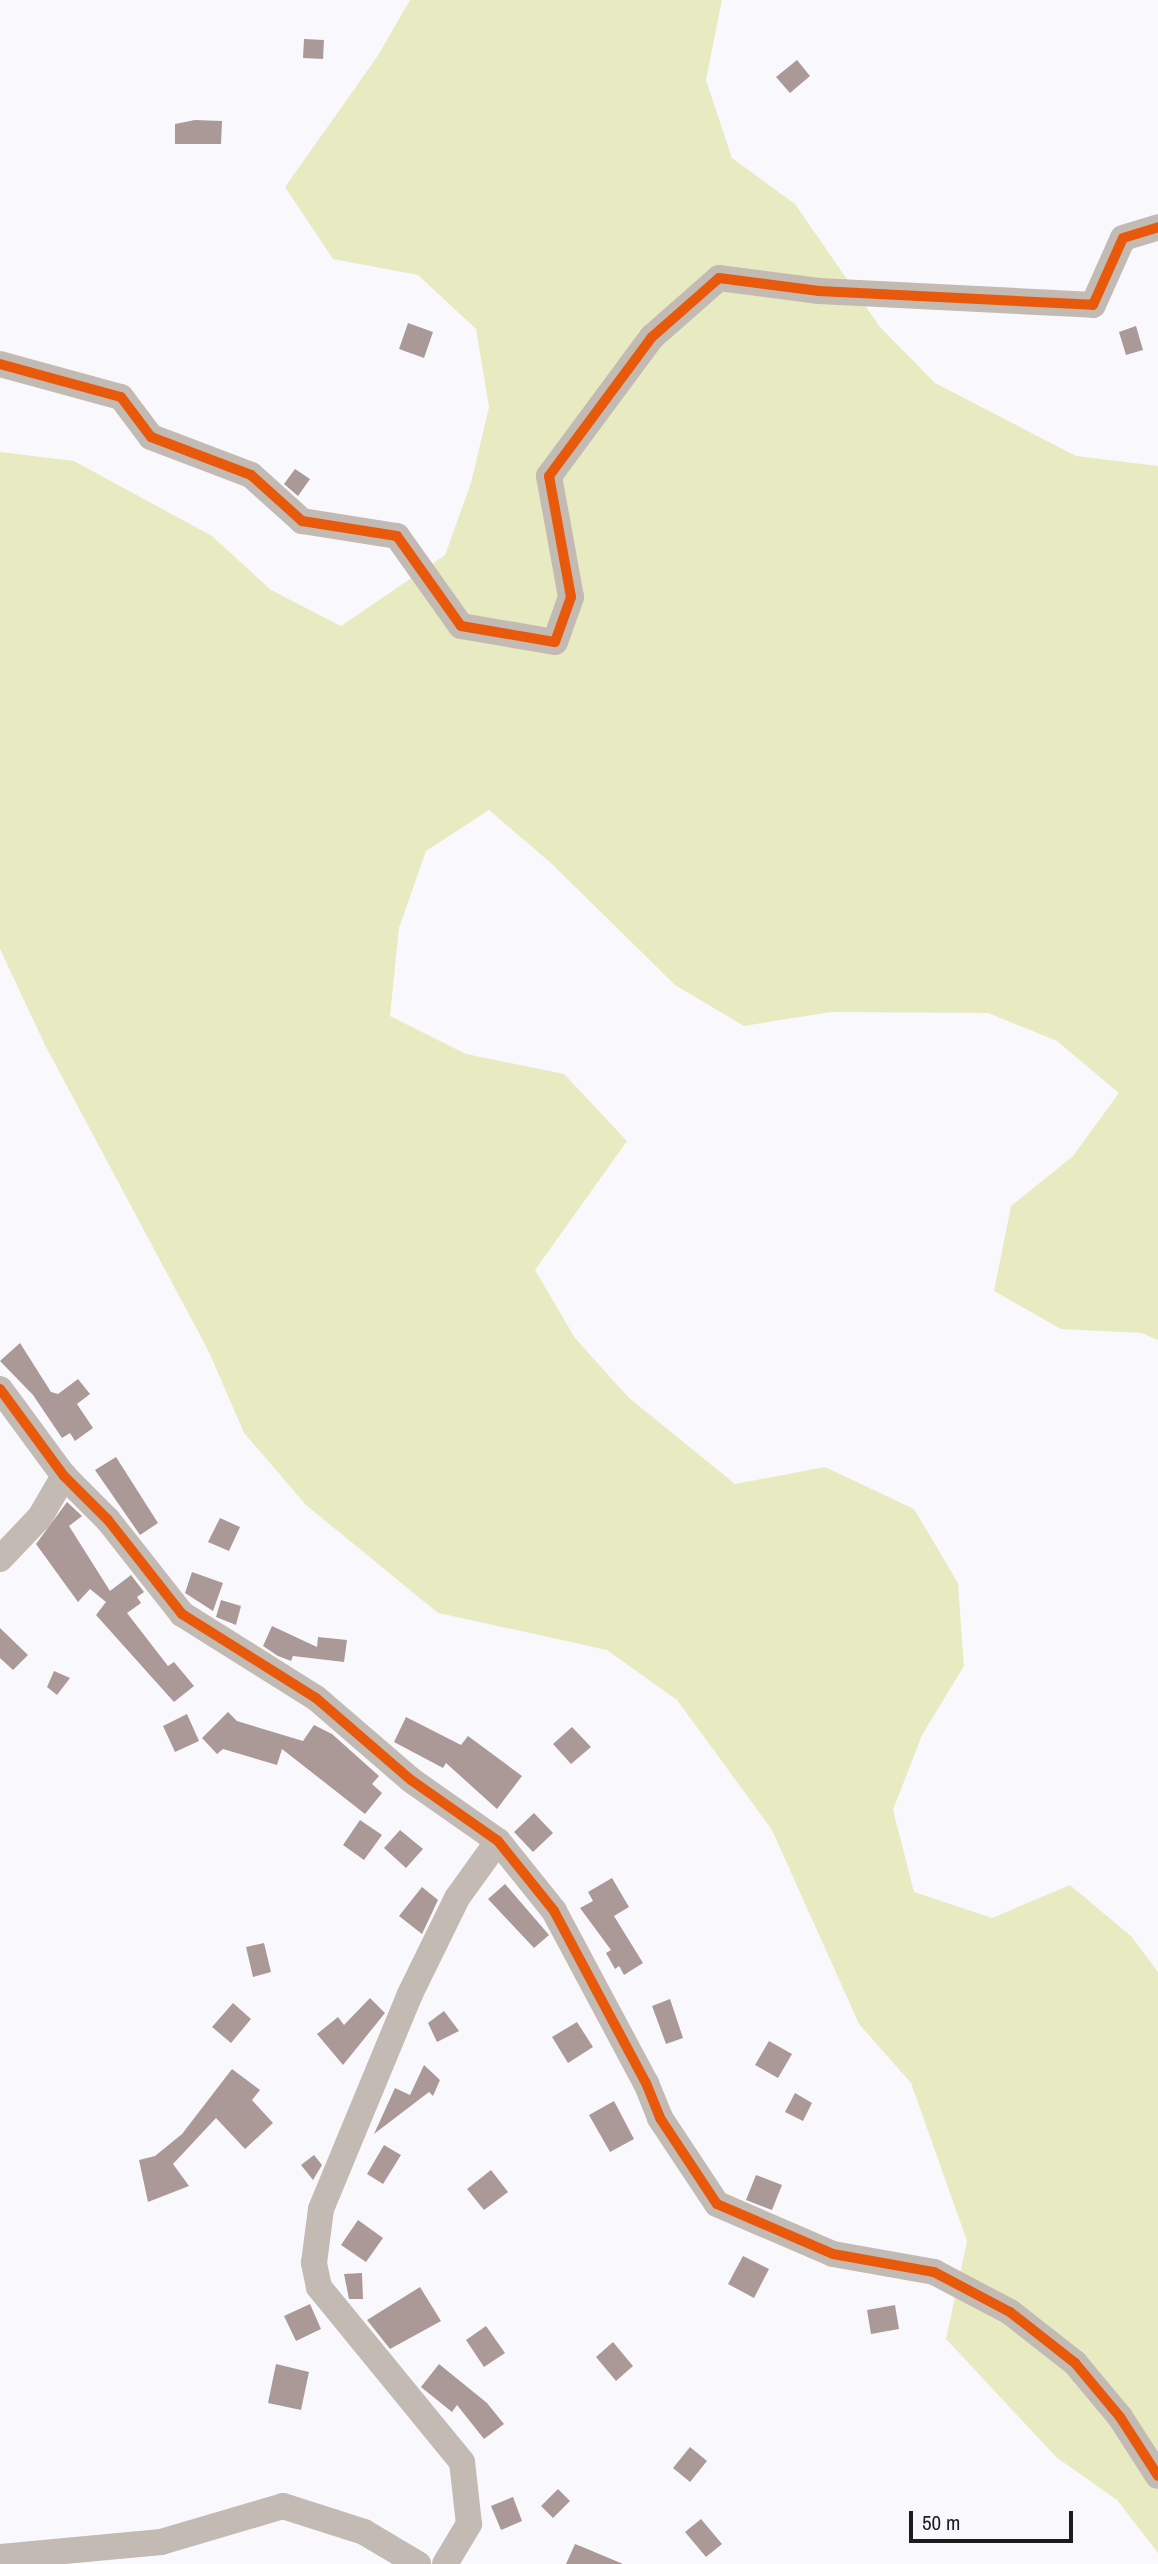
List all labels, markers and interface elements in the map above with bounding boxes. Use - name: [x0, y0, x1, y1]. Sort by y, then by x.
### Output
- scale bar: [913, 2498, 1078, 2542]
- text: 50 m: [922, 2508, 960, 2537]

